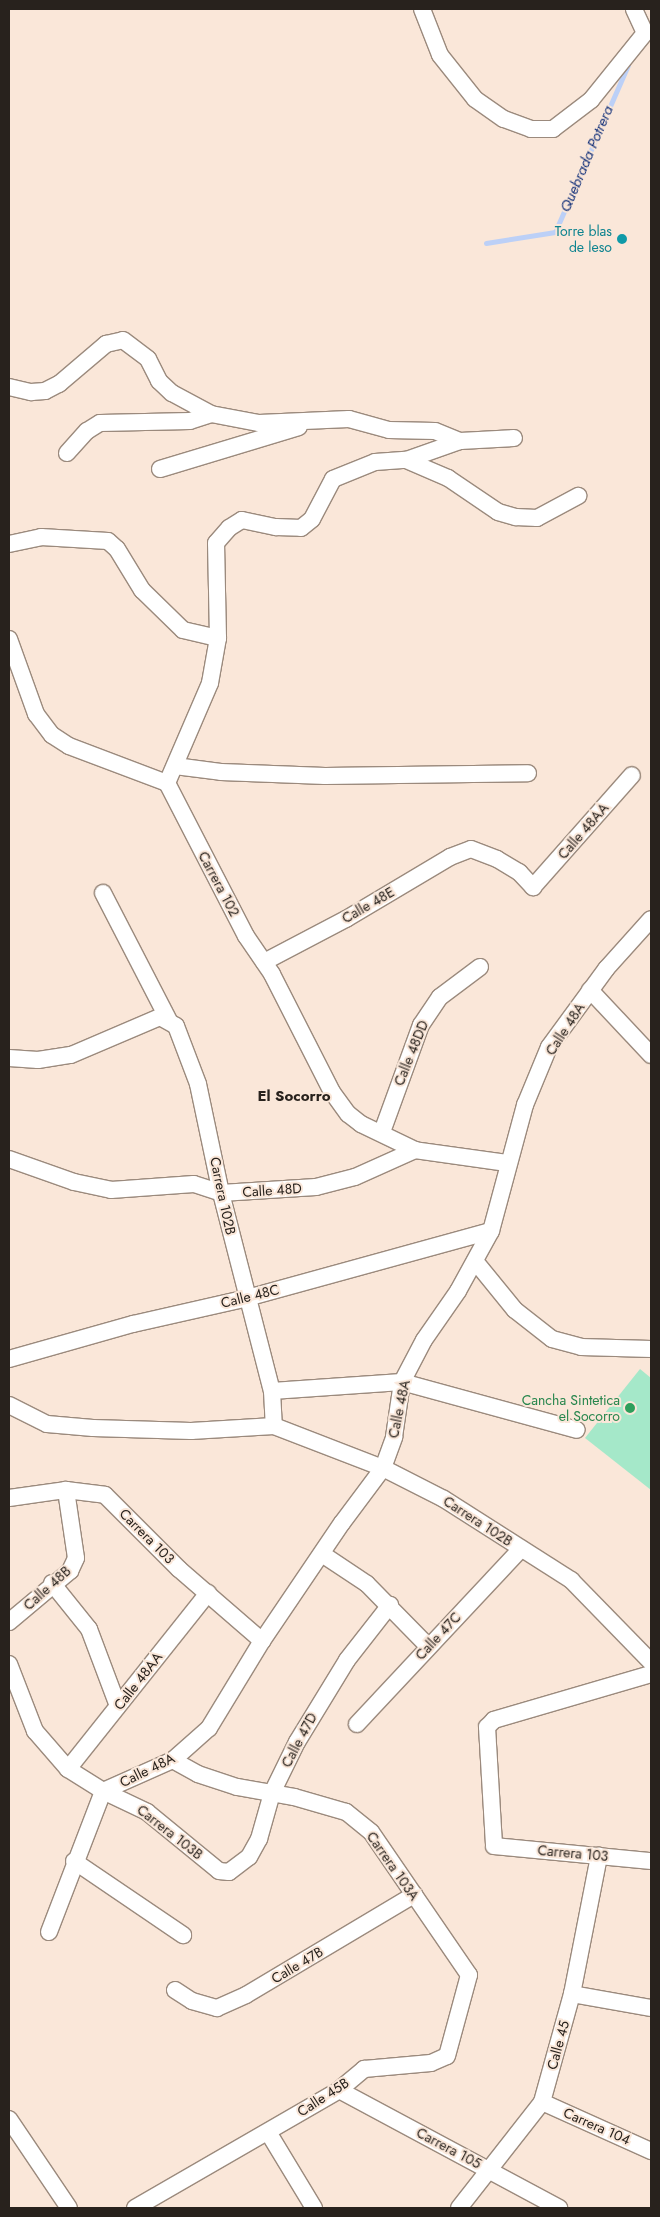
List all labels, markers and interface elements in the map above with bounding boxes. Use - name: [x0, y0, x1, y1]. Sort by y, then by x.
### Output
- water label: Quebrada Potrera: [556, 103, 618, 215]
- place label: Torre blas de leso: [555, 223, 612, 256]
- marker: Torre blas de leso: [616, 233, 628, 245]
- street label: Calle 48AA: [554, 800, 612, 862]
- street label: Carrera 102: [195, 849, 243, 919]
- street label: Calle 48E: [339, 883, 397, 927]
- street label: Calle 48A: [542, 1000, 588, 1058]
- street label: Calle 48DD: [390, 1018, 432, 1088]
- district label: El Socorro: [257, 1088, 331, 1106]
- street label: Carrera 102B: [207, 1156, 239, 1236]
- street label: Calle 48D: [242, 1180, 302, 1200]
- street label: Calle 48C: [219, 1281, 281, 1311]
- street label: Calle 48A: [385, 1378, 413, 1440]
- place label: Cancha Sintetica el Socorro: [522, 1392, 620, 1424]
- marker: Cancha Sintetica el Socorro: [624, 1402, 636, 1414]
- street label: Carrera 102B: [440, 1492, 516, 1550]
- street label: Carrera 103: [116, 1505, 178, 1567]
- street label: Calle 48B: [20, 1562, 74, 1614]
- street label: Calle 47C: [412, 1609, 464, 1663]
- street label: Calle 48AA: [110, 1649, 166, 1713]
- street label: Calle 47D: [278, 1710, 320, 1770]
- street label: Calle 48A: [117, 1750, 177, 1790]
- street label: Carrera 103B: [134, 1801, 206, 1863]
- street label: Carrera 103A: [363, 1828, 423, 1904]
- street label: Carrera 103: [537, 1842, 609, 1864]
- street label: Calle 47B: [268, 1943, 326, 1987]
- street label: Calle 45: [543, 2019, 573, 2071]
- street label: Calle 45B: [294, 2074, 352, 2120]
- street label: Carrera 104: [561, 2104, 633, 2148]
- street label: Carrera 105: [414, 2124, 484, 2172]

